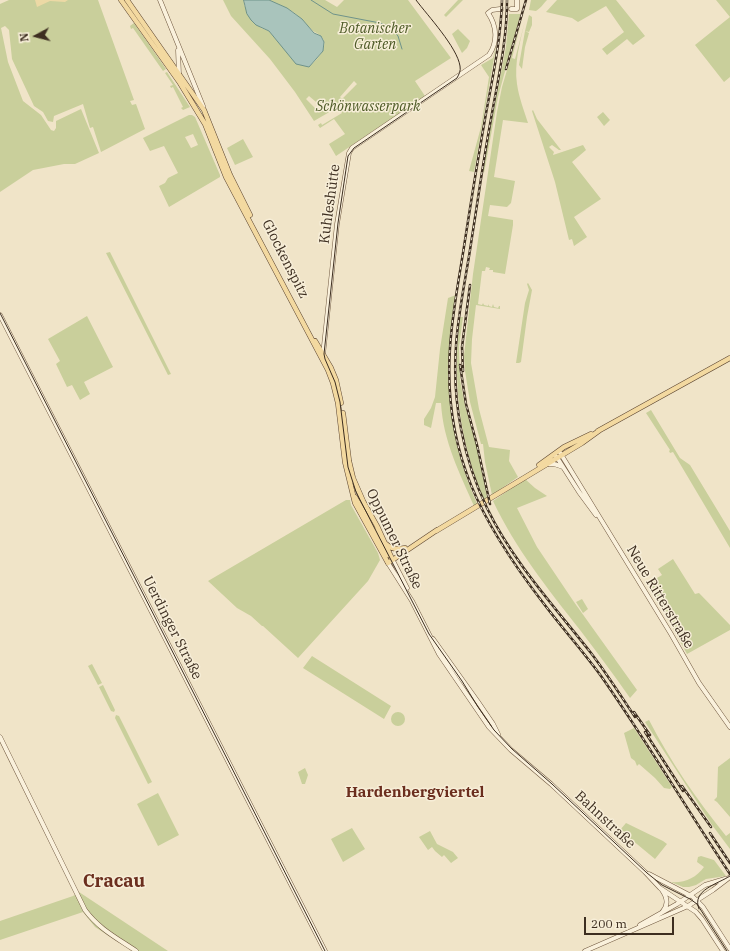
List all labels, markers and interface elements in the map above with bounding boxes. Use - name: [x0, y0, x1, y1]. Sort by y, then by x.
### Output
- north arrow: [16, 16, 56, 56]
- park label: Botanischer Garten: [339, 21, 411, 54]
- text: N: [17, 32, 32, 43]
- park label: Schönwasserpark: [316, 99, 420, 115]
- street label: Kuhleshütte: [316, 163, 344, 245]
- street label: Glockenspitz: [258, 217, 312, 301]
- street label: Oppumer Straße: [362, 486, 426, 592]
- street label: Neue Ritterstraße: [623, 543, 697, 651]
- street label: Uerdinger Straße: [139, 574, 205, 682]
- district label: Hardenbergviertel: [346, 784, 484, 802]
- street label: Bahnstraße: [571, 788, 639, 852]
- district label: Cracau: [83, 871, 145, 893]
- scale bar: [586, 909, 676, 935]
- text: 200 m: [591, 916, 627, 931]

